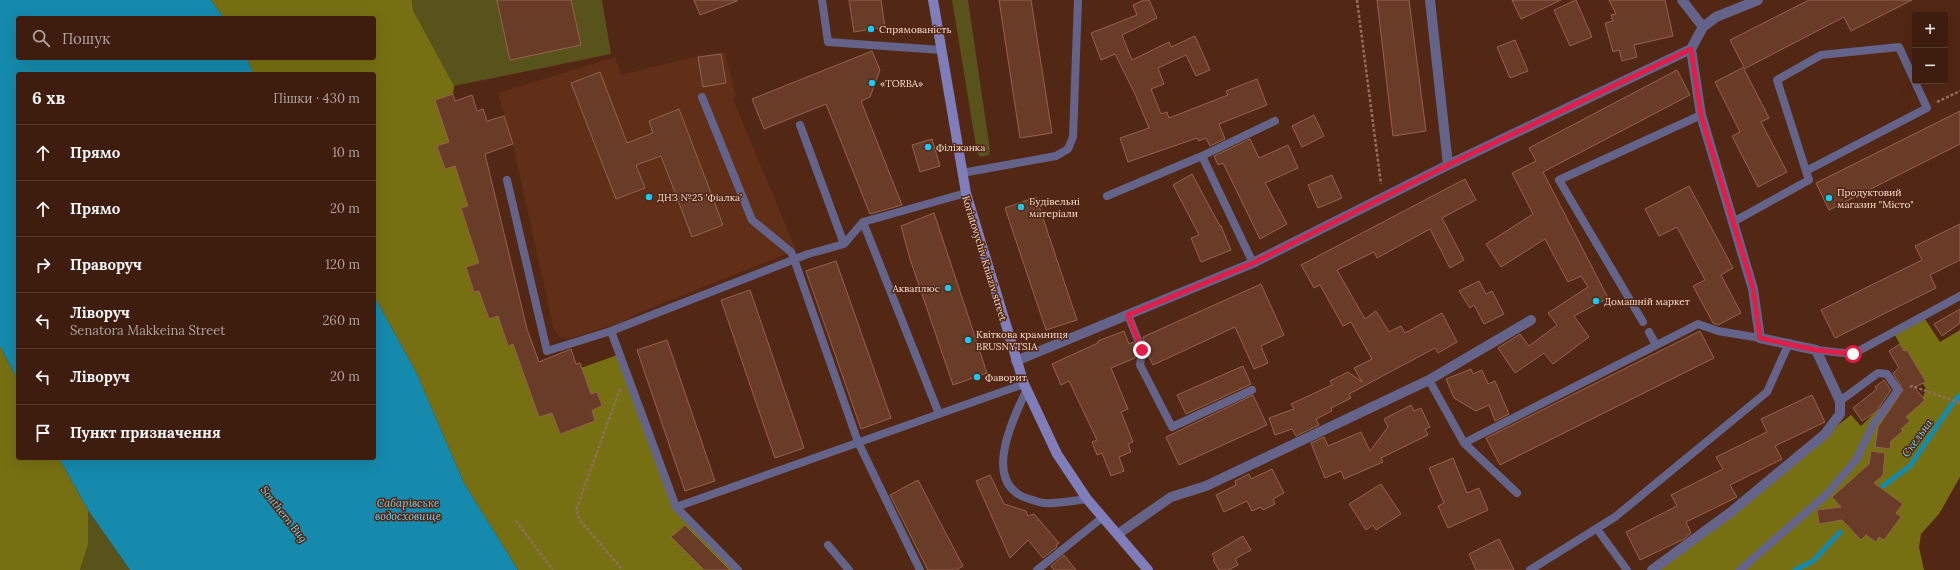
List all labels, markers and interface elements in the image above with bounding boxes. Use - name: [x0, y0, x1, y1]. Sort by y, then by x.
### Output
- map controls: [1912, 12, 1948, 84]
- button: +: [1912, 12, 1948, 48]
- search box: [16, 16, 376, 60]
- place label: Спрямованість: [879, 23, 952, 36]
- marker: Спрямованість: [866, 24, 876, 34]
- icon: search: [30, 27, 52, 49]
- text: Пошук: [62, 29, 110, 48]
- button: −: [1912, 48, 1948, 84]
- place label: «TORBA»: [880, 77, 923, 90]
- marker: «TORBA»: [867, 78, 877, 88]
- text: 6 хв: [32, 87, 65, 109]
- text: Пішки · 430 m: [273, 90, 360, 107]
- place label: Філіжанка: [936, 141, 985, 154]
- icon: ahead: [32, 142, 54, 164]
- marker: Філіжанка: [923, 142, 933, 152]
- text: Прямо: [70, 143, 120, 162]
- text: 10 m: [332, 144, 360, 161]
- place label: Продуктовий магазин "Місто": [1837, 186, 1914, 211]
- place label: ДНЗ №25 'Фіалка': [657, 191, 742, 204]
- marker: ДНЗ №25 'Фіалка': [644, 192, 654, 202]
- marker: Продуктовий магазин "Місто": [1824, 193, 1834, 203]
- street label: Koriatovychiv Kniaziv street: [959, 194, 1010, 322]
- place label: Будівельні матеріали: [1029, 195, 1080, 220]
- icon: ahead: [32, 198, 54, 220]
- text: Прямо: [70, 199, 120, 218]
- text: 20 m: [330, 200, 360, 217]
- marker: Будівельні матеріали: [1016, 202, 1026, 212]
- icon: right: [32, 254, 54, 276]
- text: Праворуч: [70, 255, 142, 274]
- text: 120 m: [325, 256, 360, 273]
- place label: Акваплюс: [891, 282, 940, 295]
- marker: Акваплюс: [943, 283, 953, 293]
- place label: Домашній маркет: [1604, 295, 1690, 308]
- marker: Домашній маркет: [1591, 296, 1601, 306]
- text: Ліворуч: [70, 303, 130, 322]
- icon: left: [32, 310, 54, 332]
- text: 260 m: [322, 312, 360, 329]
- text: Senatora Makkeina Street: [70, 322, 225, 339]
- place label: Квіткова крамниця BRUSNYTSIA: [976, 328, 1068, 353]
- marker: Квіткова крамниця BRUSNYTSIA: [963, 335, 973, 345]
- route end: [1133, 341, 1151, 359]
- route start: [1844, 345, 1862, 363]
- icon: left: [32, 366, 54, 388]
- text: Ліворуч: [70, 367, 130, 386]
- text: 20 m: [330, 368, 360, 385]
- place label: Фаворит: [985, 371, 1027, 384]
- marker: Фаворит: [972, 372, 982, 382]
- water label: Скельна: [1899, 416, 1936, 460]
- icon: arrive: [32, 422, 54, 444]
- text: Пункт призначення: [70, 423, 221, 442]
- water label: Southern Bug: [258, 483, 311, 545]
- water label: Сабарівське водосховище: [375, 496, 441, 523]

